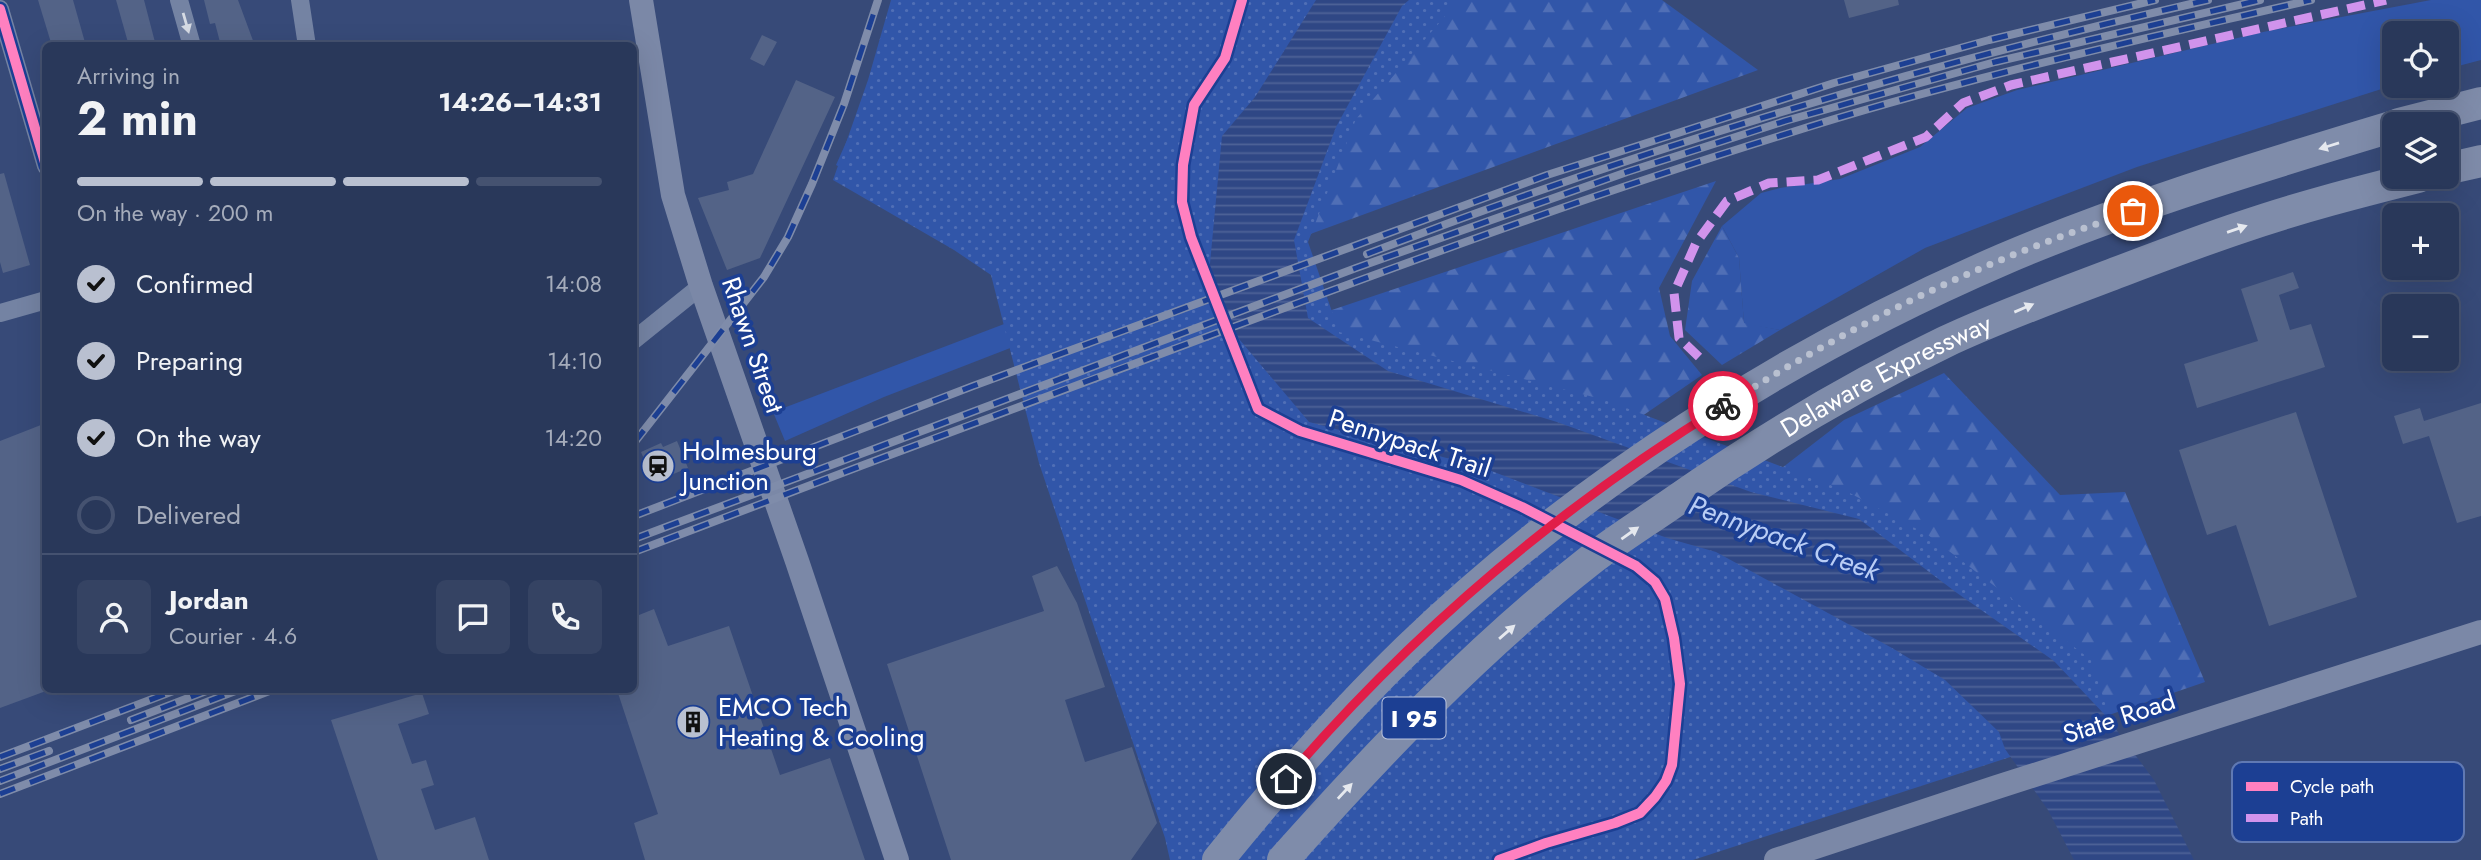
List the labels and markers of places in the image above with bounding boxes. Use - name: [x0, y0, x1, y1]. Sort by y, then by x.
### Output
- pin: [2103, 181, 2163, 241]
- place label: Holmesburg Junction: [679, 432, 817, 500]
- station icon: Holmesburg Junction: [639, 447, 677, 485]
- place label: EMCO Tech Heating & Cooling: [718, 688, 925, 756]
- building icon: EMCO Tech Heating & Cooling: [674, 703, 712, 741]
- pin: [1256, 749, 1316, 809]

